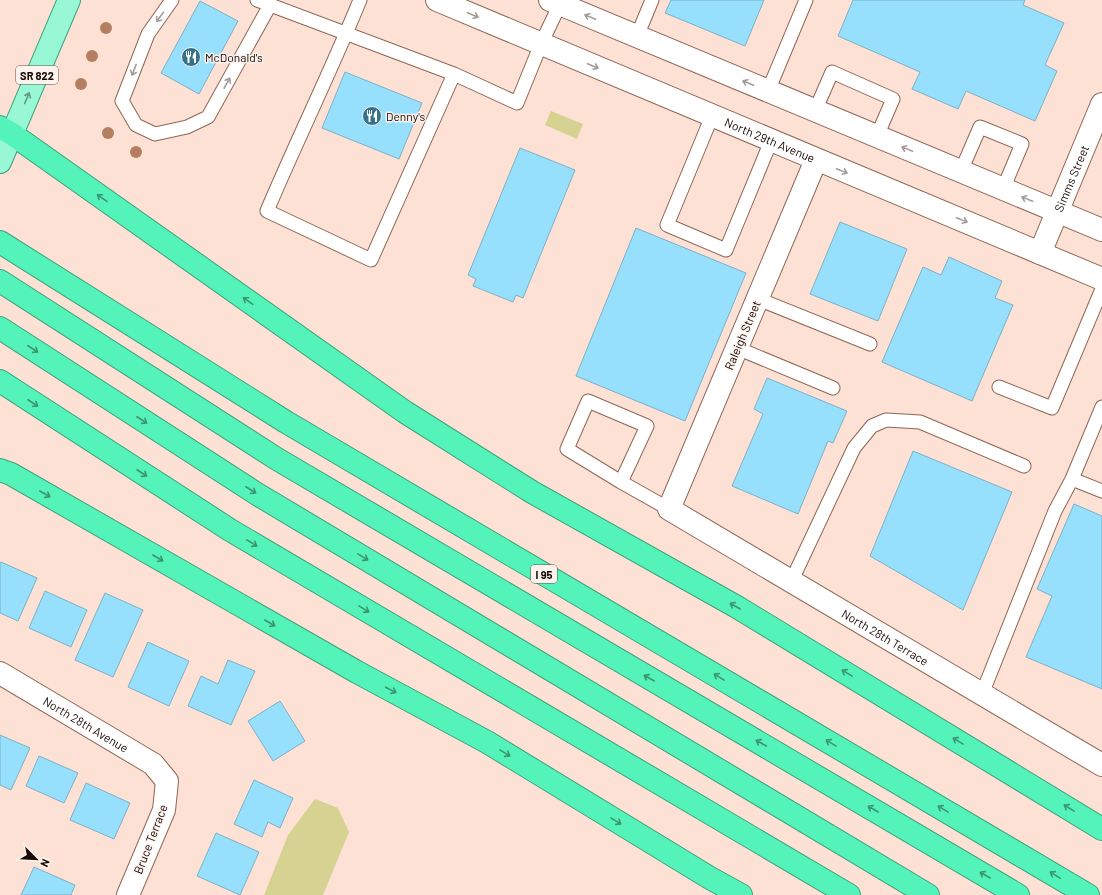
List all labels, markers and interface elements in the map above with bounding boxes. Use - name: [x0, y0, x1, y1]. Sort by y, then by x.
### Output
- one-way arrow: [156, 11, 164, 22]
- one-way arrow: [467, 12, 479, 19]
- one-way arrow: [584, 12, 596, 20]
- restaurant icon: McDonald's: [180, 46, 202, 68]
- place label: McDonald's: [205, 50, 263, 64]
- one-way arrow: [587, 62, 599, 70]
- one-way arrow: [129, 64, 137, 76]
- road number: SR 822: [16, 66, 58, 84]
- one-way arrow: [223, 77, 231, 89]
- one-way arrow: [743, 79, 755, 86]
- one-way arrow: [24, 93, 31, 105]
- restaurant icon: Denny's: [361, 105, 383, 127]
- place label: Denny's: [386, 109, 425, 123]
- street label: North 29th Avenue: [723, 115, 817, 165]
- street label: Simms Street: [1051, 143, 1091, 214]
- one-way arrow: [902, 144, 914, 152]
- one-way arrow: [835, 167, 847, 175]
- one-way arrow: [97, 194, 108, 202]
- one-way arrow: [1022, 194, 1034, 202]
- one-way arrow: [956, 217, 968, 225]
- one-way arrow: [242, 297, 253, 305]
- street label: Raleigh Street: [721, 298, 763, 372]
- one-way arrow: [27, 346, 39, 354]
- one-way arrow: [27, 399, 39, 407]
- one-way arrow: [136, 416, 147, 424]
- one-way arrow: [136, 469, 147, 477]
- one-way arrow: [246, 486, 257, 494]
- one-way arrow: [39, 490, 51, 498]
- one-way arrow: [246, 539, 258, 547]
- one-way arrow: [357, 554, 369, 562]
- one-way arrow: [151, 555, 163, 563]
- road number: I 95: [531, 565, 557, 583]
- one-way arrow: [730, 601, 742, 609]
- one-way arrow: [358, 605, 370, 613]
- street label: North 28th Terrace: [839, 606, 931, 668]
- one-way arrow: [264, 619, 276, 627]
- one-way arrow: [841, 669, 853, 677]
- one-way arrow: [643, 673, 655, 681]
- one-way arrow: [713, 673, 725, 681]
- one-way arrow: [385, 687, 397, 695]
- street label: North 28th Avenue: [41, 693, 131, 755]
- one-way arrow: [952, 736, 964, 744]
- one-way arrow: [755, 739, 767, 747]
- one-way arrow: [825, 739, 837, 747]
- one-way arrow: [499, 750, 511, 758]
- street label: Bruce Terrace: [130, 802, 170, 876]
- one-way arrow: [1063, 804, 1075, 812]
- one-way arrow: [867, 805, 879, 813]
- one-way arrow: [937, 805, 949, 813]
- one-way arrow: [610, 817, 622, 825]
- north arrow: [16, 839, 56, 879]
- text: N: [38, 857, 53, 869]
- one-way arrow: [979, 871, 991, 879]
- one-way arrow: [1049, 871, 1061, 879]

